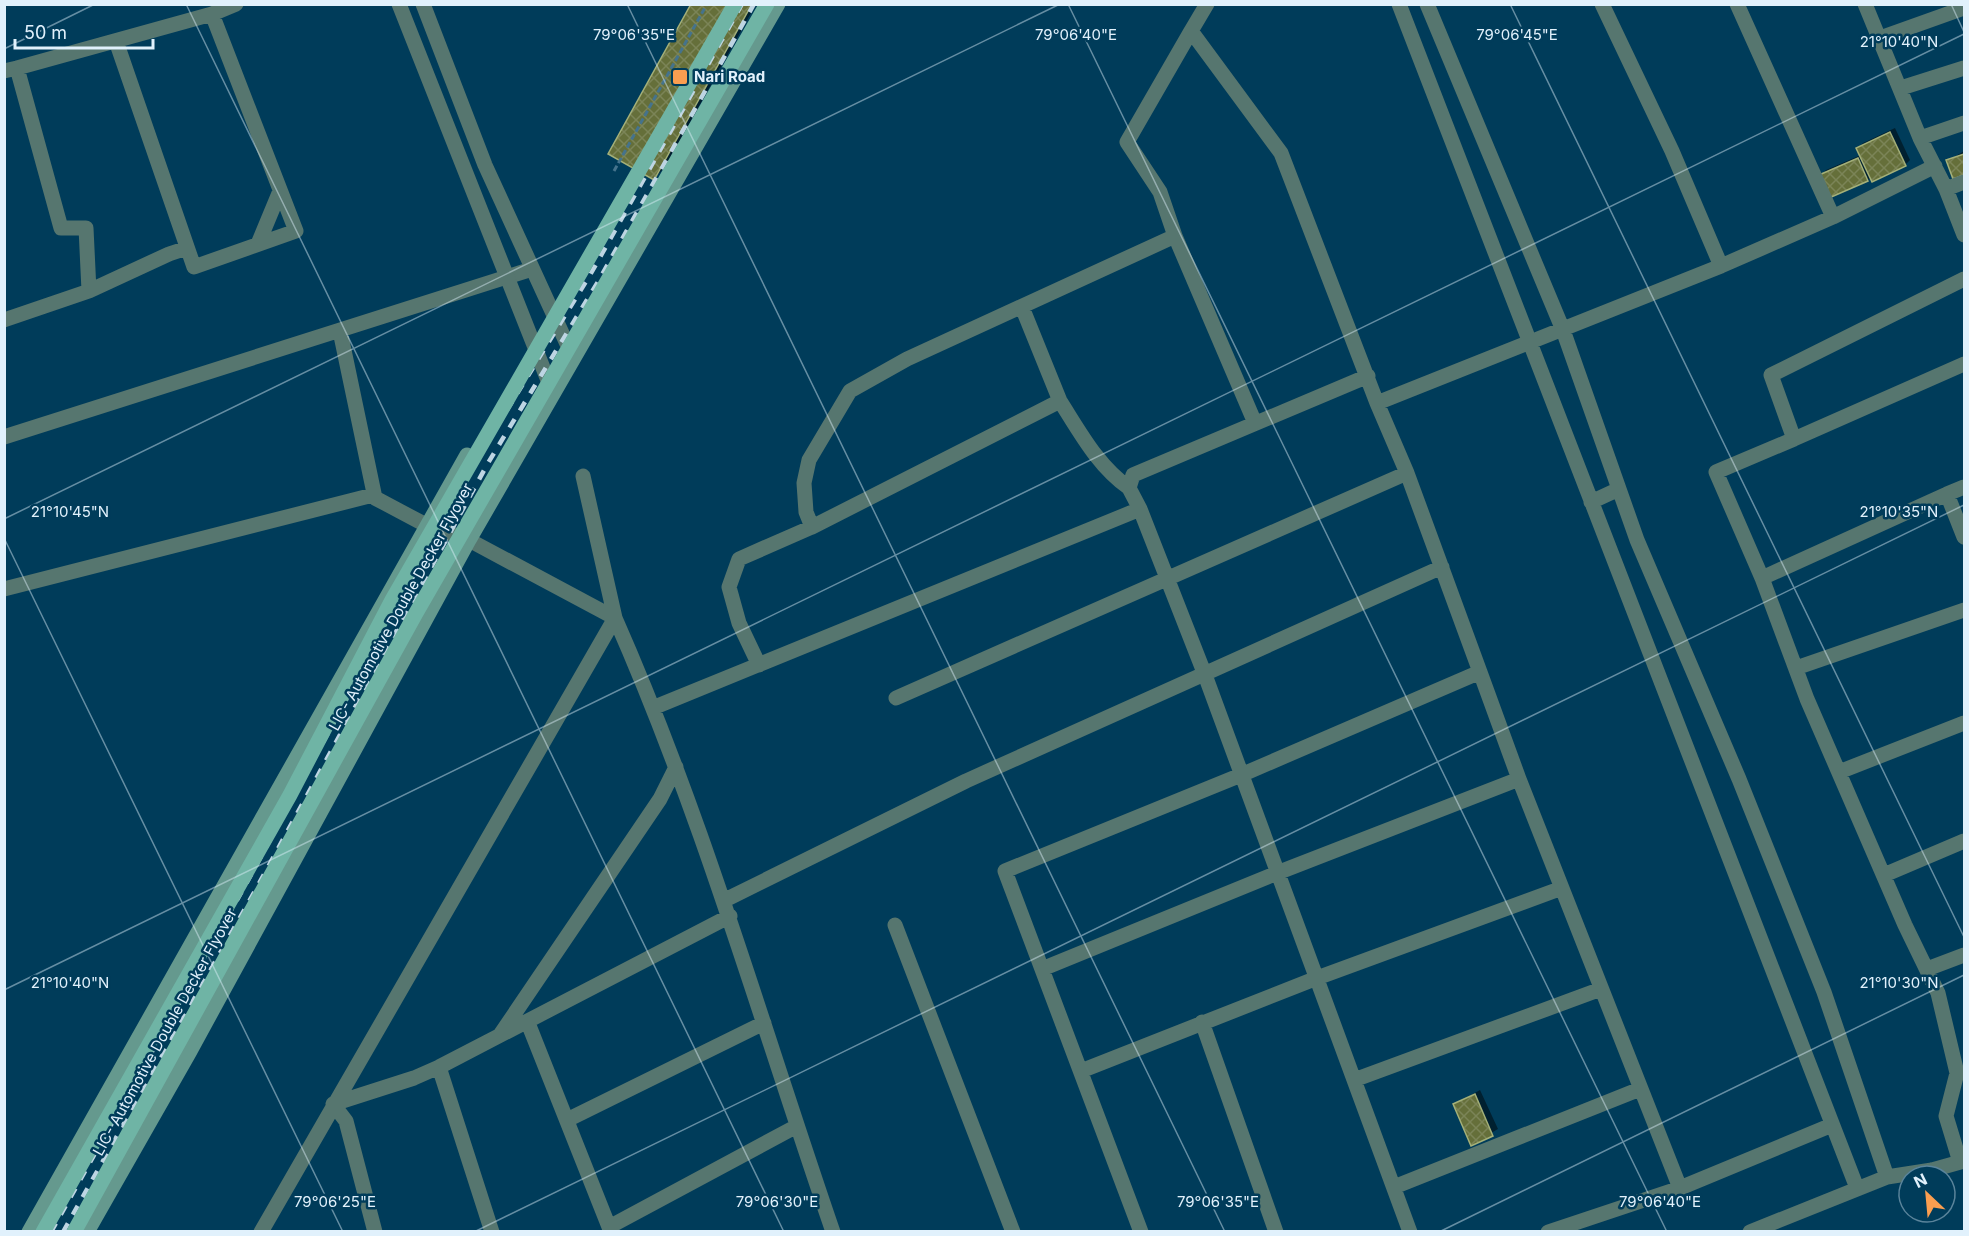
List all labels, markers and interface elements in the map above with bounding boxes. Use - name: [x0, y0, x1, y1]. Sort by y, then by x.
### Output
- scale bar: [15, 12, 153, 50]
- text: 50 m: [24, 22, 67, 43]
- text: 79°06'35"E: [593, 25, 675, 44]
- text: 79°06'40"E: [1035, 25, 1117, 44]
- text: 79°06'45"E: [1476, 25, 1558, 44]
- text: 21°10'40"N: [1860, 32, 1938, 51]
- place label: Nari Road: [694, 67, 765, 86]
- marker: Nari Road: [671, 68, 689, 86]
- street label: LIC- Automotive Double Decker Flyover: [324, 479, 477, 734]
- text: 21°10'45"N: [31, 502, 109, 521]
- text: 21°10'35"N: [1860, 502, 1938, 521]
- street label: LIC- Automotive Double Decker Flyover: [88, 904, 241, 1159]
- text: 21°10'40"N: [31, 973, 109, 992]
- text: 21°10'30"N: [1859, 973, 1939, 992]
- north arrow: [1897, 1164, 1957, 1224]
- text: N: [1911, 1169, 1930, 1192]
- text: 79°06'25"E: [294, 1192, 376, 1211]
- text: 79°06'30"E: [736, 1192, 818, 1211]
- text: 79°06'35"E: [1177, 1192, 1259, 1211]
- text: 79°06'40"E: [1619, 1192, 1701, 1211]

